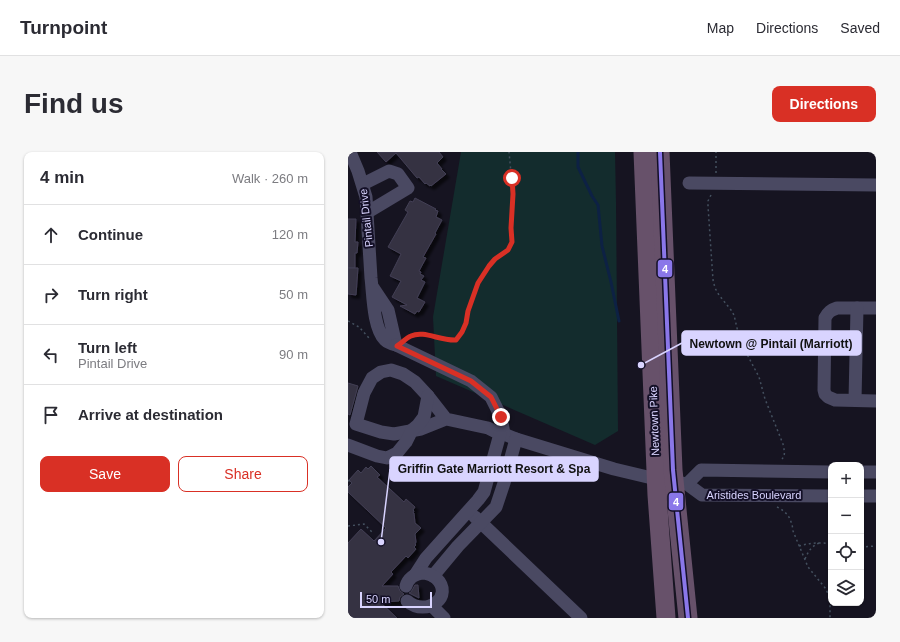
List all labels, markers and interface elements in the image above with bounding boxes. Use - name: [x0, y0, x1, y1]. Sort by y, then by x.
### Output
- text: Turnpoint: [20, 17, 107, 38]
- text: Map: [707, 20, 734, 36]
- text: Directions: [756, 20, 818, 36]
- text: Saved: [840, 20, 880, 36]
- button: Directions: [772, 86, 876, 122]
- text: Find us: [24, 88, 124, 119]
- text: 4 min: [40, 168, 84, 187]
- route start: [503, 169, 521, 187]
- text: Walk · 260 m: [232, 171, 308, 186]
- street label: Pintail Drive: [357, 188, 375, 248]
- icon: ahead: [40, 224, 62, 246]
- text: Continue: [78, 226, 143, 243]
- text: 120 m: [272, 227, 308, 242]
- line badge: 4: [657, 259, 673, 278]
- text: 4: [662, 263, 669, 275]
- icon: right: [40, 284, 62, 306]
- text: Turn right: [78, 286, 148, 303]
- text: 50 m: [279, 287, 308, 302]
- callout: Newtown @ Pintail (Marriott): [682, 331, 861, 355]
- text: Newtown @ Pintail (Marriott): [689, 337, 853, 351]
- text: Turn left: [78, 339, 137, 356]
- icon: left: [40, 344, 62, 366]
- text: 90 m: [279, 347, 308, 362]
- text: Pintail Drive: [78, 356, 147, 371]
- street label: Newtown Pike: [647, 386, 661, 456]
- icon: arrive: [40, 404, 62, 426]
- text: Arrive at destination: [78, 406, 223, 423]
- route end: [492, 408, 510, 426]
- button: Save: [40, 456, 170, 492]
- button: Share: [178, 456, 308, 492]
- callout: Griffin Gate Marriott Resort & Spa: [390, 457, 598, 481]
- text: Griffin Gate Marriott Resort & Spa: [398, 462, 591, 476]
- map controls: [828, 462, 864, 606]
- button: +: [828, 462, 864, 498]
- street label: Aristides Boulevard: [707, 489, 801, 501]
- line badge: 4: [668, 492, 684, 511]
- text: 4: [673, 496, 680, 508]
- button: −: [828, 498, 864, 534]
- button: locate: [828, 534, 864, 570]
- button: layers: [828, 570, 864, 606]
- scale bar: [360, 590, 432, 609]
- text: 50 m: [366, 593, 390, 605]

